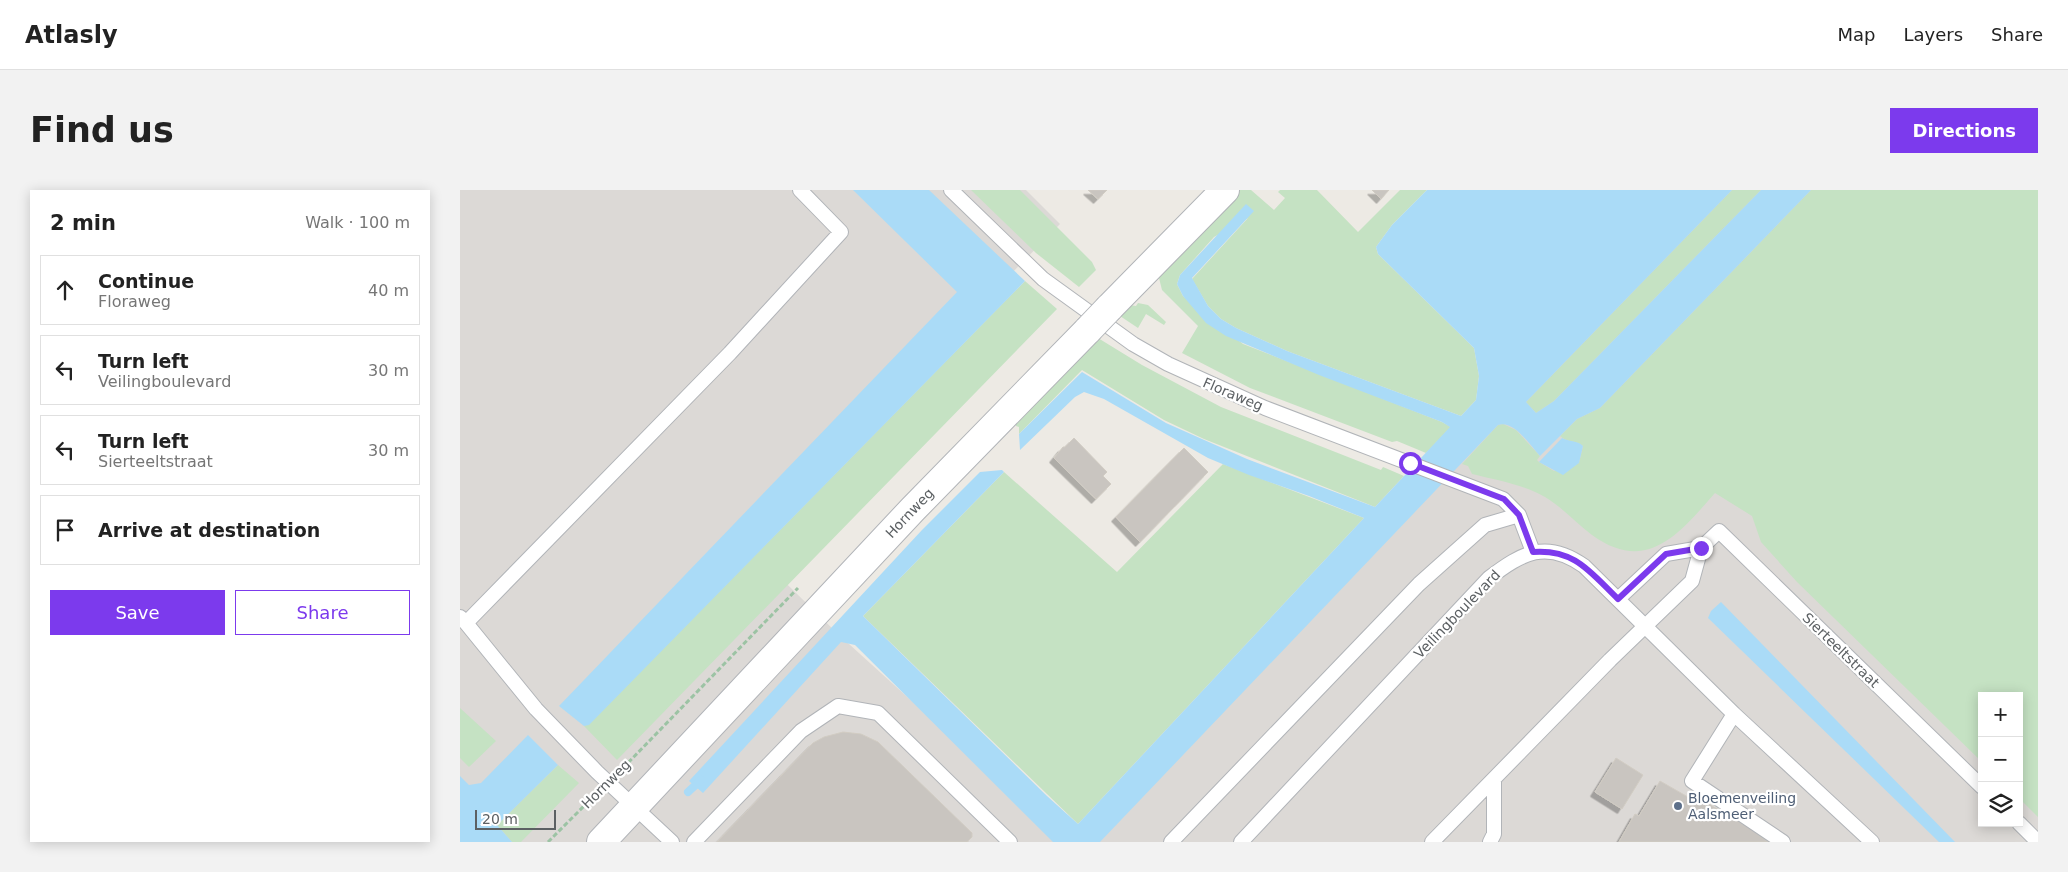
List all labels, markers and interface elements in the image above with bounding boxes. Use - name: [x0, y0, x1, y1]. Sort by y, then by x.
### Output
- text: Atlasly: [25, 21, 118, 49]
- text: Map: [1837, 24, 1875, 45]
- text: Layers: [1903, 24, 1963, 45]
- text: Share: [1991, 24, 2043, 45]
- button: Directions: [1890, 108, 2038, 153]
- text: Find us: [30, 110, 174, 150]
- text: 2 min: [50, 211, 116, 235]
- text: Walk · 100 m: [305, 213, 410, 232]
- text: Continue: [98, 270, 194, 292]
- icon: ahead: [51, 276, 79, 304]
- text: 40 m: [368, 281, 409, 300]
- text: Floraweg: [98, 292, 171, 311]
- text: Turn left: [98, 350, 189, 372]
- icon: left: [51, 356, 79, 384]
- text: 30 m: [368, 361, 409, 380]
- text: Veilingboulevard: [98, 372, 231, 391]
- street label: Floraweg: [1201, 374, 1265, 414]
- text: Turn left: [98, 430, 189, 452]
- icon: left: [51, 436, 79, 464]
- text: 30 m: [368, 441, 409, 460]
- text: Sierteeltstraat: [98, 452, 213, 471]
- route start: [1399, 452, 1422, 475]
- street label: Hornweg: [882, 485, 937, 541]
- icon: arrive: [51, 516, 79, 544]
- text: Arrive at destination: [98, 519, 320, 541]
- route end: [1690, 537, 1713, 560]
- street label: Veilingboulevard: [1411, 566, 1503, 662]
- button: Save: [50, 590, 225, 635]
- button: Share: [235, 590, 410, 635]
- street label: Sierteeltstraat: [1799, 609, 1883, 691]
- map controls: [1978, 692, 2023, 827]
- button: +: [1978, 692, 2023, 737]
- button: −: [1978, 737, 2023, 782]
- street label: Hornweg: [578, 756, 634, 812]
- button: layers: [1978, 782, 2023, 827]
- place label: Bloemenveiling Aalsmeer: [1688, 790, 1796, 822]
- marker: Bloemenveiling Aalsmeer: [1672, 800, 1684, 812]
- scale bar: [475, 807, 556, 830]
- text: 20 m: [482, 811, 518, 827]

